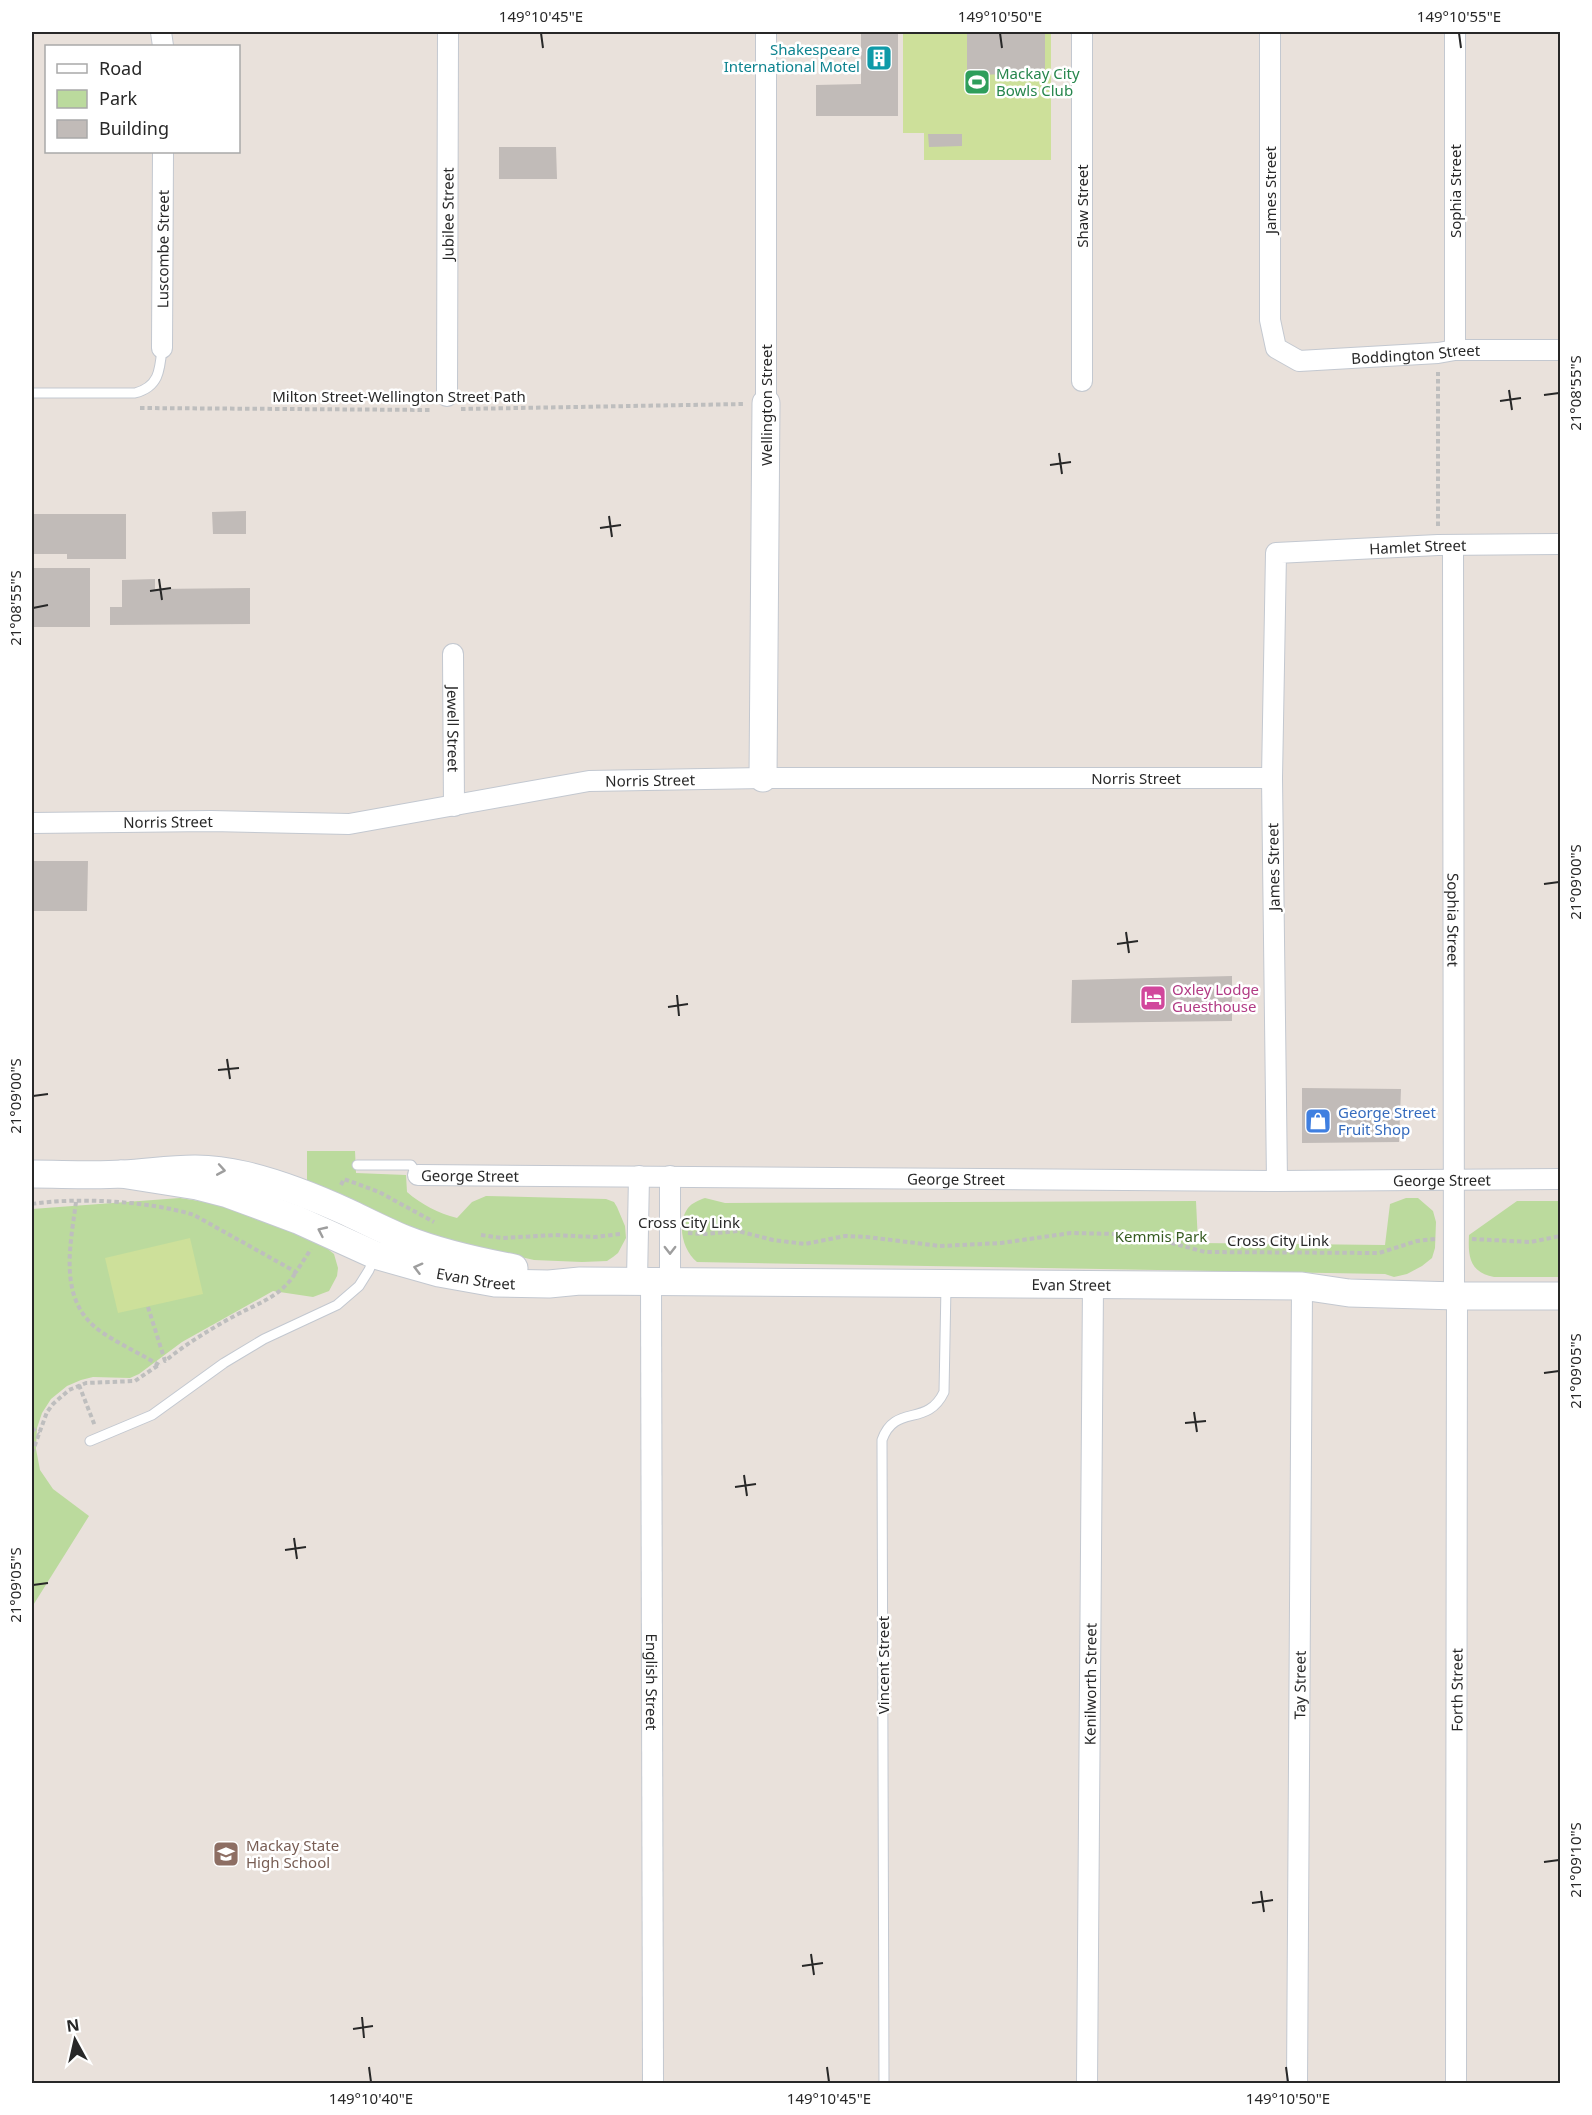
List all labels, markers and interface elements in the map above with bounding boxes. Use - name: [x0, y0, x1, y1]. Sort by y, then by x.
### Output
- text: 149°10'45"E: [499, 6, 583, 26]
- text: 149°10'50"E: [958, 6, 1042, 26]
- text: 149°10'55"E: [1417, 6, 1501, 26]
- place label: Shakespeare International Motel: [724, 39, 860, 76]
- building icon: Shakespeare International Motel: [864, 43, 894, 73]
- legend: [45, 45, 240, 153]
- text: Road: [99, 56, 142, 80]
- place label: Mackay City Bowls Club: [996, 63, 1080, 100]
- sports icon: Mackay City Bowls Club: [962, 67, 992, 97]
- text: Park: [99, 86, 137, 110]
- text: Building: [99, 116, 169, 140]
- street label: Sophia Street: [1445, 143, 1465, 238]
- street label: James Street: [1260, 145, 1280, 236]
- street label: Shaw Street: [1072, 164, 1092, 248]
- street label: Jubilee Street: [437, 167, 458, 263]
- street label: Luscombe Street: [152, 189, 173, 308]
- street label: Boddington Street: [1351, 340, 1481, 368]
- street label: Wellington Street: [756, 344, 776, 466]
- text: 21°08'55"S: [1565, 355, 1585, 431]
- street label: Milton Street-Wellington Street Path: [272, 386, 526, 406]
- street label: Hamlet Street: [1369, 535, 1467, 558]
- text: 21°08'55"S: [5, 570, 25, 646]
- street label: Jewell Street: [443, 684, 464, 773]
- street label: Norris Street: [1091, 768, 1182, 788]
- street label: Norris Street: [605, 769, 696, 791]
- street label: Norris Street: [123, 811, 214, 832]
- street label: James Street: [1262, 822, 1284, 913]
- text: 21°09'00"S: [1565, 844, 1585, 920]
- street label: Sophia Street: [1443, 873, 1464, 968]
- place label: Oxley Lodge Guesthouse: [1172, 979, 1259, 1016]
- hotel icon: Oxley Lodge Guesthouse: [1138, 983, 1168, 1013]
- text: 21°09'00"S: [5, 1058, 25, 1134]
- place label: George Street Fruit Shop: [1338, 1102, 1437, 1139]
- shop icon: George Street Fruit Shop: [1303, 1106, 1333, 1136]
- one-way arrow: [216, 1164, 226, 1176]
- street label: George Street: [421, 1165, 520, 1186]
- street label: George Street: [907, 1168, 1006, 1189]
- street label: George Street: [1393, 1169, 1492, 1190]
- street label: Cross City Link: [638, 1212, 740, 1232]
- one-way arrow: [317, 1226, 328, 1238]
- park label: Kemmis Park: [1115, 1226, 1207, 1246]
- street label: Cross City Link: [1227, 1230, 1329, 1250]
- one-way arrow: [664, 1245, 676, 1254]
- one-way arrow: [414, 1263, 424, 1276]
- street label: Evan Street: [435, 1263, 516, 1293]
- street label: Evan Street: [1031, 1274, 1112, 1295]
- text: 21°09'05"S: [1565, 1333, 1585, 1409]
- text: 21°09'05"S: [5, 1547, 25, 1623]
- street label: Vincent Street: [873, 1615, 893, 1714]
- street label: Kenilworth Street: [1080, 1622, 1100, 1745]
- street label: English Street: [642, 1634, 662, 1731]
- street label: Forth Street: [1446, 1648, 1467, 1732]
- street label: Tay Street: [1289, 1650, 1310, 1720]
- text: 21°09'10"S: [1565, 1822, 1585, 1898]
- place label: Mackay State High School: [246, 1835, 339, 1872]
- school or university icon: Mackay State High School: [211, 1839, 241, 1869]
- north arrow: [45, 2010, 105, 2070]
- text: N: [65, 2013, 81, 2037]
- text: 149°10'40"E: [329, 2088, 413, 2108]
- text: 149°10'45"E: [787, 2088, 871, 2108]
- text: 149°10'50"E: [1246, 2088, 1330, 2108]

